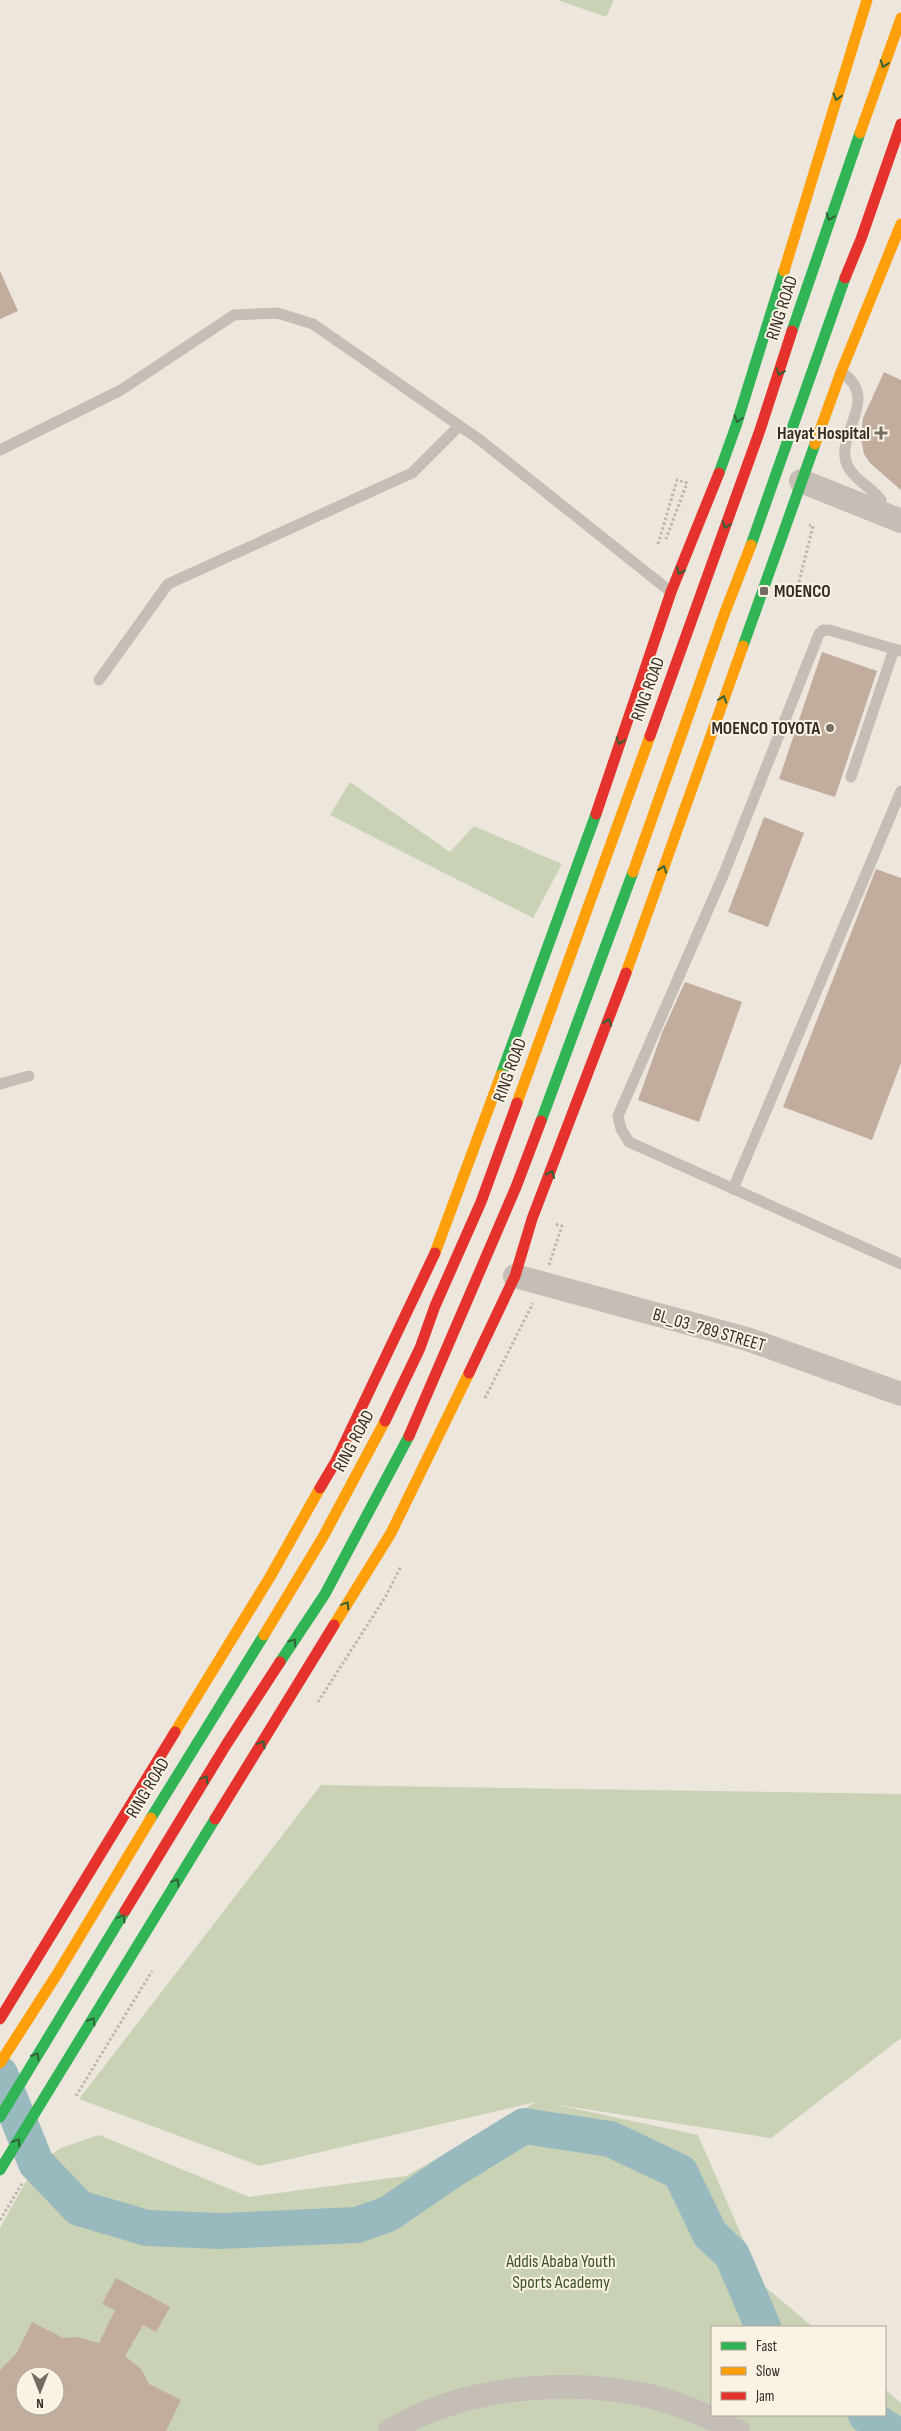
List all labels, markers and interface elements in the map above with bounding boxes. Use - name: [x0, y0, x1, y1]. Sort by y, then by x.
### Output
- one-way arrow: [880, 59, 890, 68]
- one-way arrow: [832, 92, 842, 100]
- one-way arrow: [825, 212, 835, 221]
- street label: RING ROAD: [762, 273, 802, 343]
- one-way arrow: [775, 367, 785, 375]
- one-way arrow: [734, 415, 744, 423]
- place label: Hayat Hospital: [777, 423, 870, 444]
- marker: Hayat Hospital: [874, 426, 888, 440]
- one-way arrow: [722, 520, 732, 529]
- one-way arrow: [676, 566, 687, 575]
- place label: MOENCO: [774, 581, 831, 602]
- marker: MOENCO: [758, 585, 770, 597]
- street label: RING ROAD: [627, 654, 669, 724]
- one-way arrow: [717, 695, 727, 704]
- place label: MOENCO TOYOTA: [711, 718, 820, 739]
- marker: MOENCO TOYOTA: [824, 722, 836, 734]
- one-way arrow: [616, 736, 626, 745]
- one-way arrow: [657, 865, 667, 874]
- one-way arrow: [602, 1018, 612, 1026]
- street label: RING ROAD: [489, 1035, 531, 1105]
- one-way arrow: [545, 1170, 555, 1178]
- street label: BL_03_789 STREET: [650, 1304, 768, 1356]
- street label: RING ROAD: [329, 1407, 379, 1475]
- one-way arrow: [340, 1602, 350, 1611]
- one-way arrow: [287, 1639, 296, 1648]
- one-way arrow: [256, 1741, 266, 1750]
- street label: RING ROAD: [122, 1754, 174, 1822]
- one-way arrow: [199, 1775, 209, 1784]
- one-way arrow: [170, 1879, 180, 1888]
- one-way arrow: [115, 1915, 125, 1924]
- one-way arrow: [86, 2018, 96, 2027]
- one-way arrow: [30, 2053, 40, 2062]
- one-way arrow: [11, 2138, 21, 2147]
- park label: Addis Ababa Youth Sports Academy: [505, 2251, 616, 2293]
- legend: [711, 2326, 886, 2416]
- text: Fast: [756, 2337, 778, 2356]
- text: Slow: [756, 2362, 780, 2381]
- north arrow: [15, 2366, 65, 2416]
- text: Jam: [755, 2387, 774, 2406]
- text: N: [36, 2395, 44, 2412]

